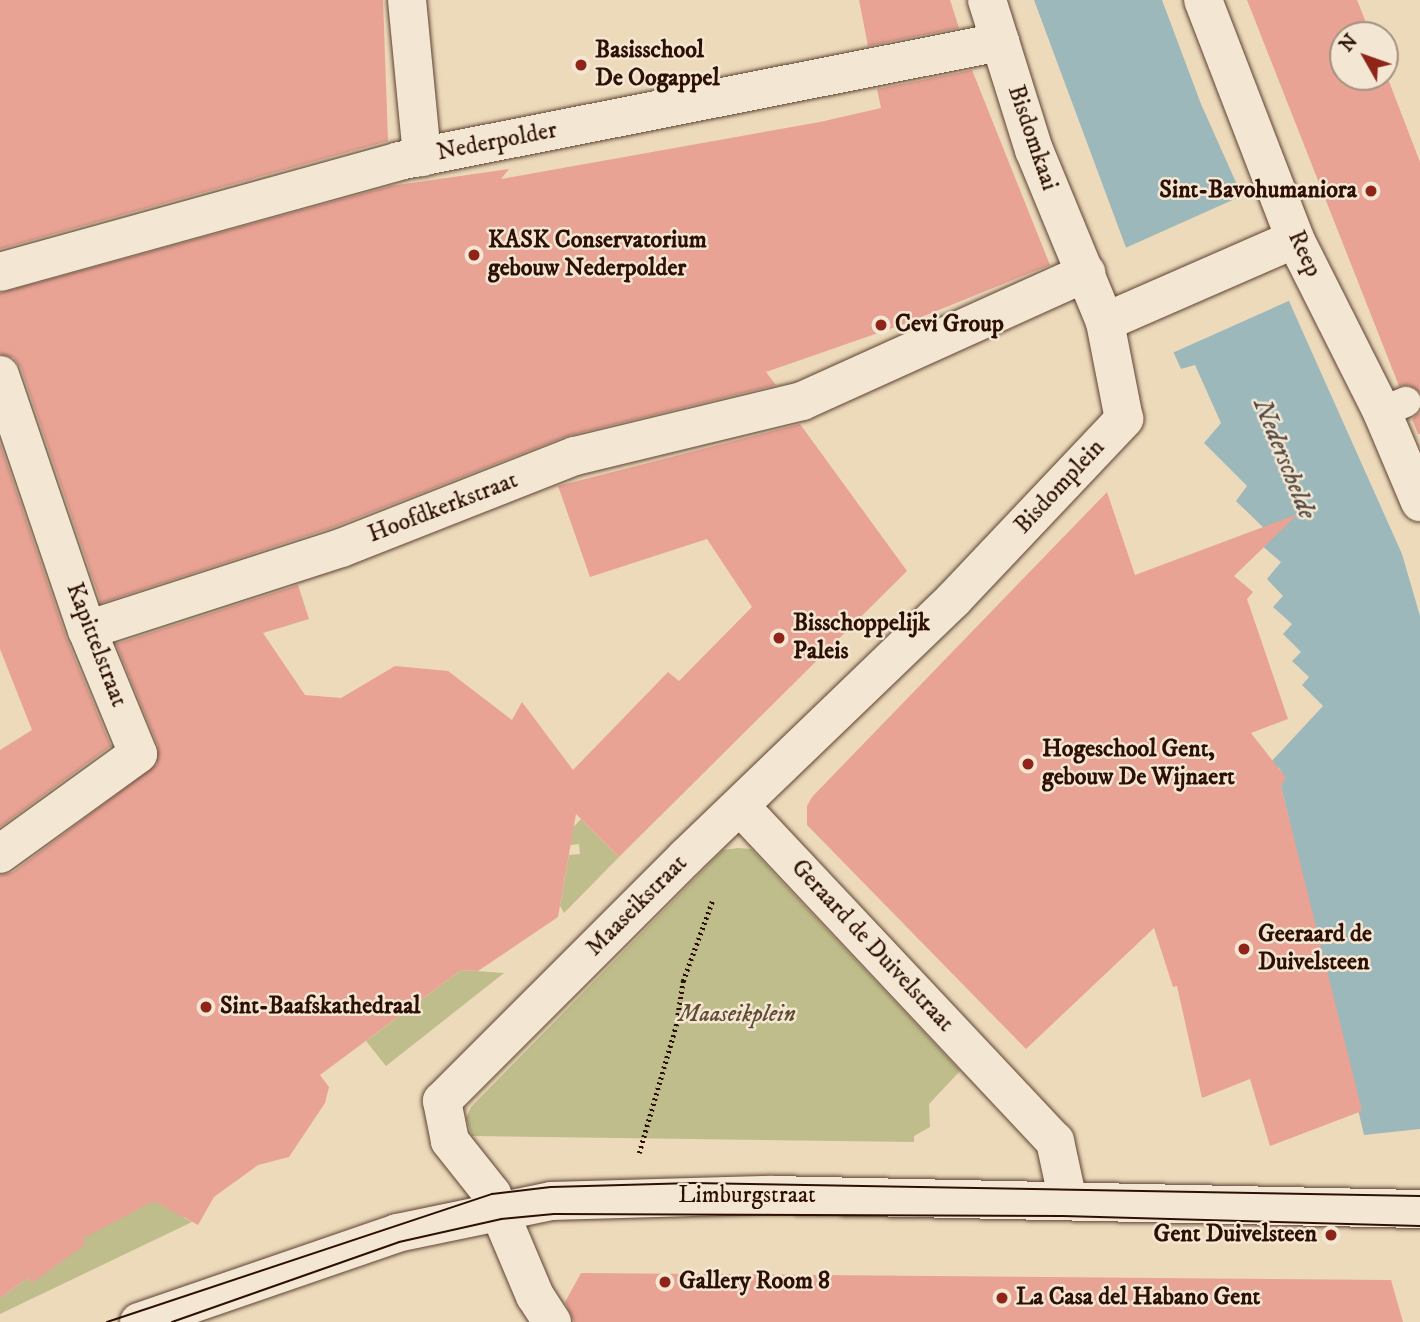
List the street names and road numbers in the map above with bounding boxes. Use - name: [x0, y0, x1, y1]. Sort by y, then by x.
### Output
- street label: Bisdomkaai: [1001, 82, 1063, 194]
- street label: Nederpolder: [435, 116, 559, 168]
- street label: Reep: [1281, 226, 1327, 282]
- street label: Bisdomplein: [1009, 434, 1111, 540]
- street label: Hoofdkerkstraat: [364, 466, 522, 550]
- street label: Kapittelstraat: [59, 579, 133, 711]
- street label: Maaseikstraat: [580, 849, 694, 963]
- street label: Geraard de Duivelstraat: [785, 854, 959, 1038]
- street label: Limburgstraat: [678, 1182, 816, 1210]

